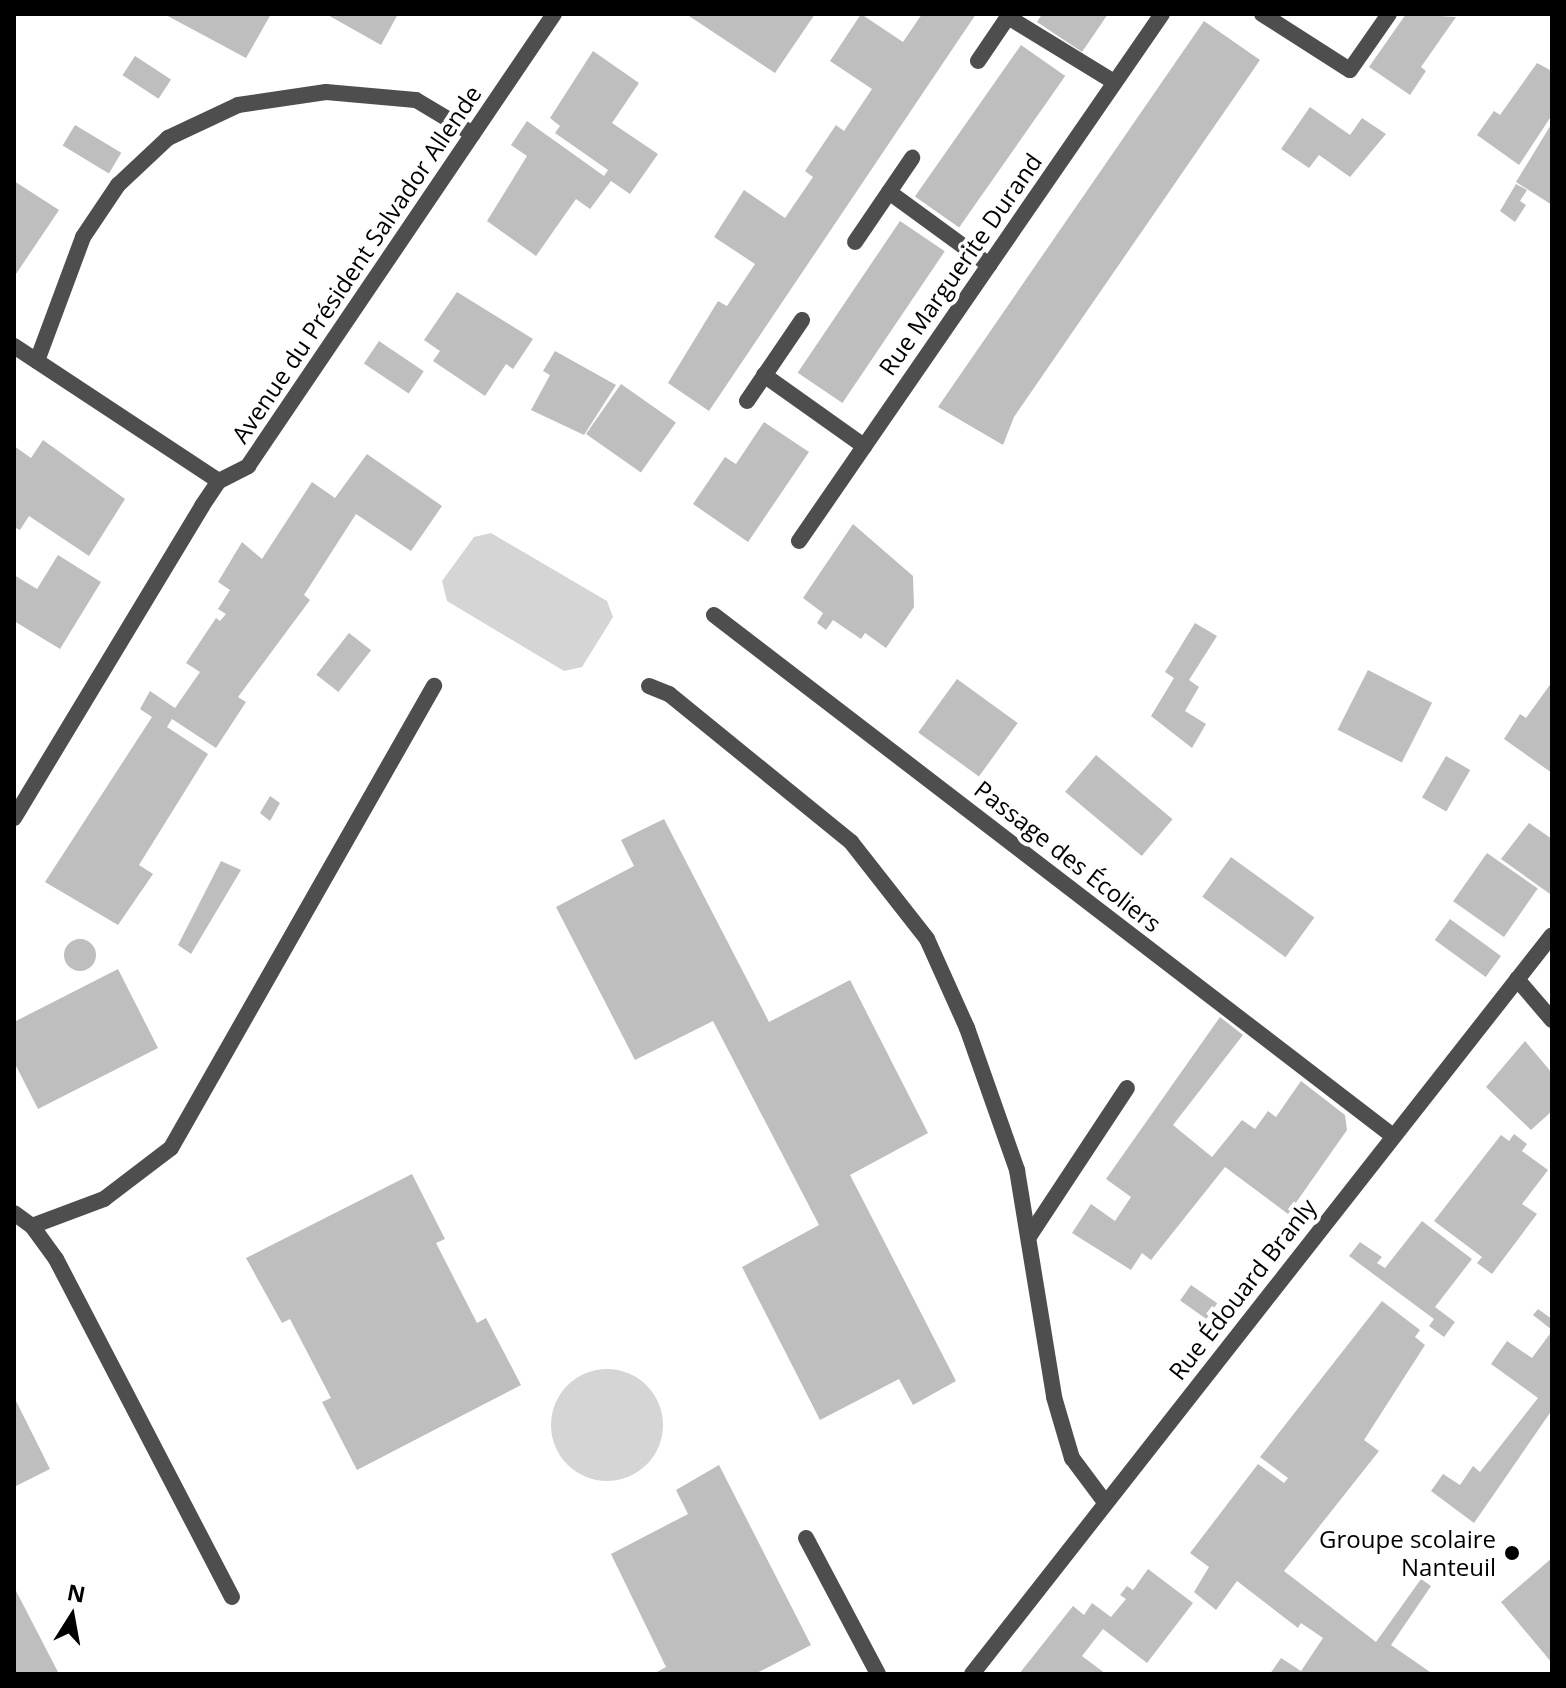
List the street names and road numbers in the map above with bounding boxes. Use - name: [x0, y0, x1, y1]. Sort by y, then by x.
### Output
- street label: Avenue du Président Salvador Allende: [225, 80, 487, 448]
- street label: Rue Marguerite Durand: [872, 148, 1048, 380]
- street label: Passage des Écoliers: [969, 774, 1167, 938]
- street label: Rue Édouard Branly: [1162, 1193, 1322, 1385]

